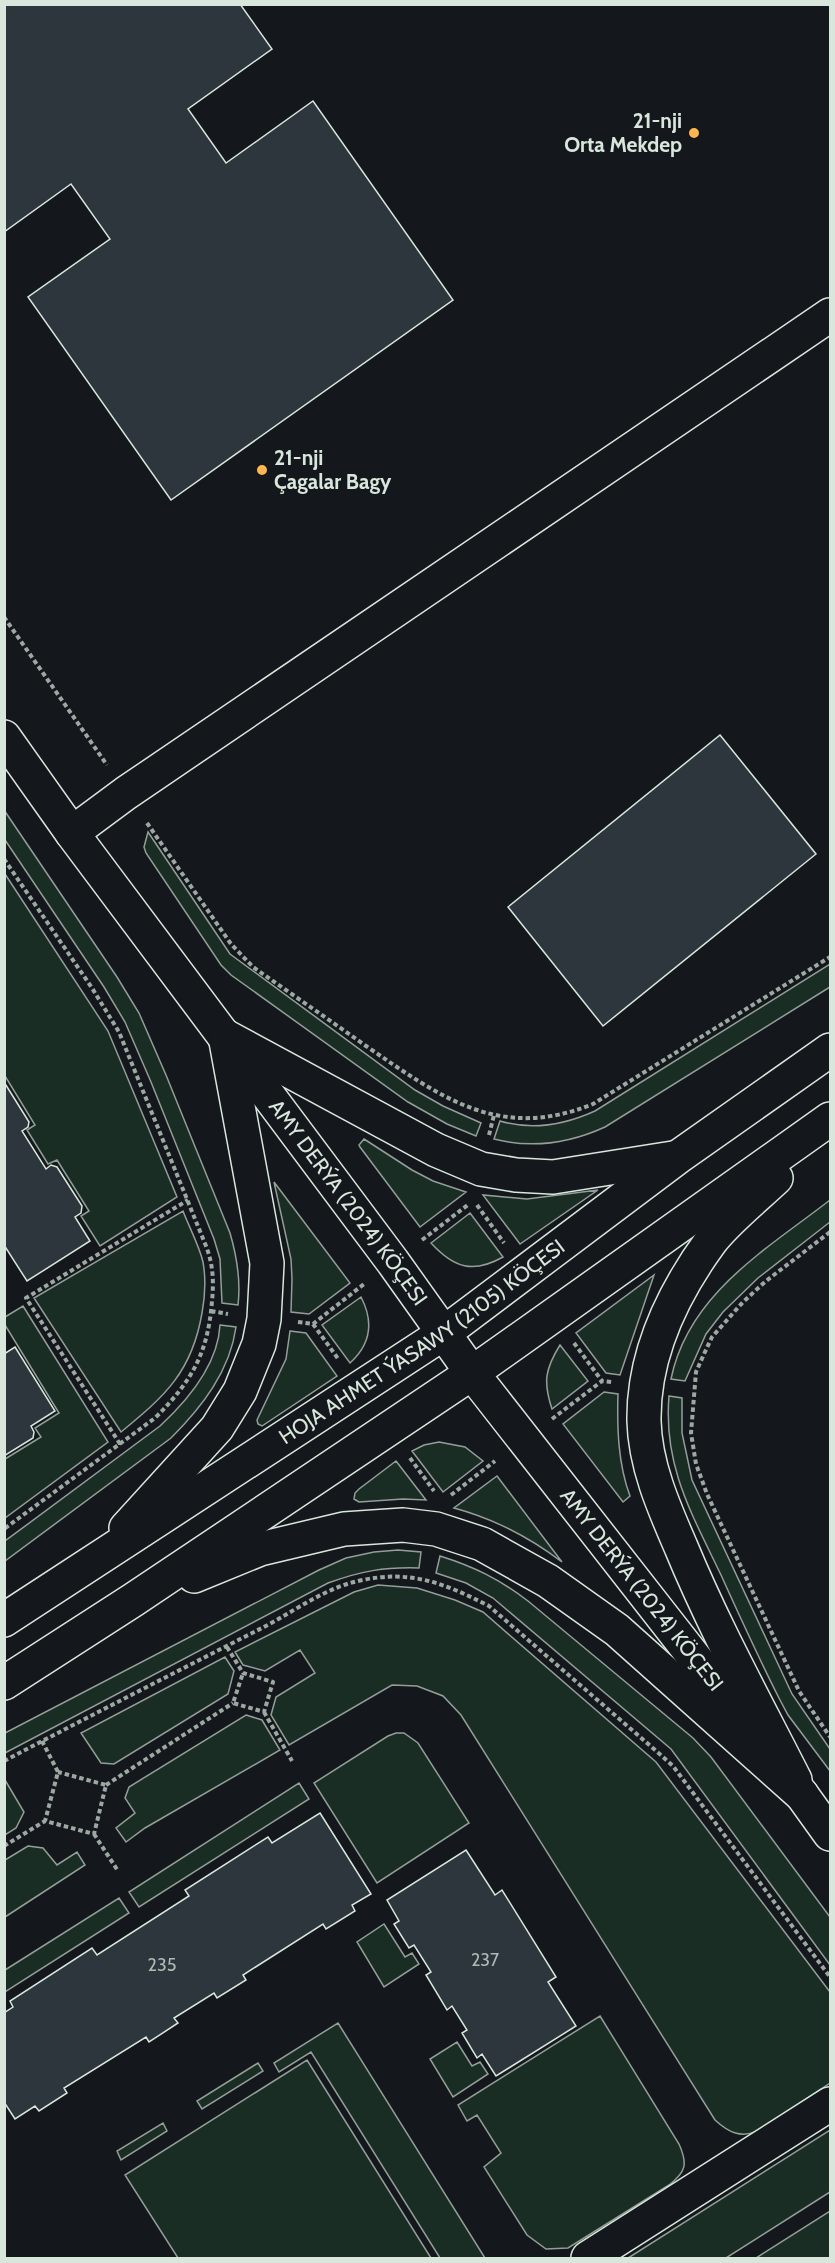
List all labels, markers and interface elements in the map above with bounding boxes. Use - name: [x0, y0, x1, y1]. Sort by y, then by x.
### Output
- place label: 21-nji Orta Mekdep: [564, 108, 682, 157]
- marker: 21-nji Orta Mekdep: [687, 126, 701, 140]
- place label: 21-nji Çagalar Bagy: [274, 445, 392, 494]
- marker: 21-nji Çagalar Bagy: [255, 463, 269, 477]
- street label: AMY DERÝA (2024) KÖÇESI: [264, 1095, 433, 1310]
- street label: HOJA AHMET ÝASAWY (2105) KÖÇESI: [274, 1234, 569, 1449]
- street label: AMY DERÝA (2024) KÖÇESI: [555, 1483, 729, 1696]
- house number: 237: [471, 1949, 499, 1971]
- house number: 235: [148, 1954, 176, 1976]

